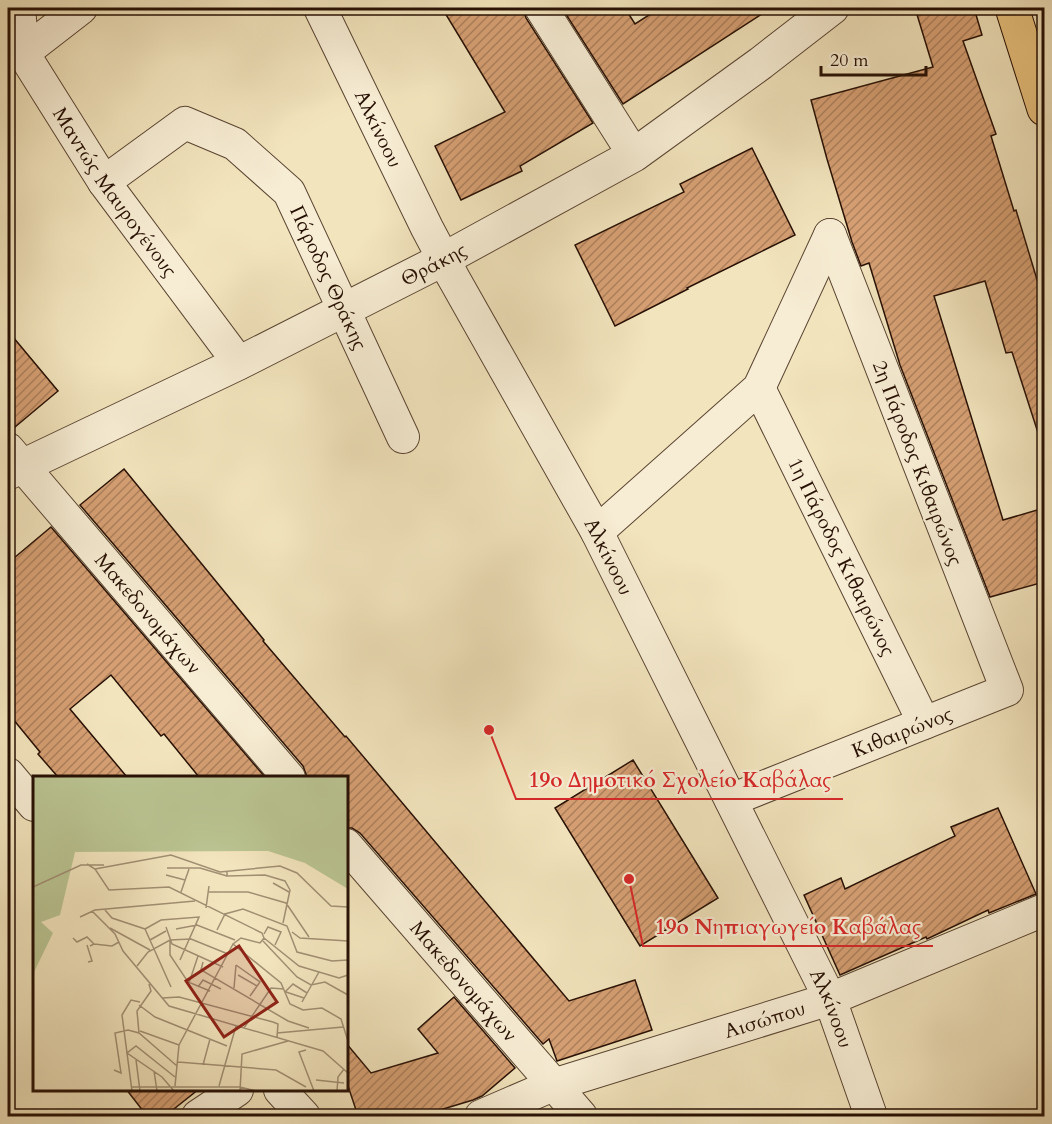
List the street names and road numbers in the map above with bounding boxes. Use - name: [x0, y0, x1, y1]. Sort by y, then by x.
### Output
- street label: Αλκίνοου: [348, 85, 408, 172]
- street label: Μαντώς Μαυρογένους: [46, 102, 184, 283]
- street label: Πάροδος Θράκης: [283, 201, 374, 355]
- street label: Θράκης: [396, 236, 472, 293]
- street label: 2η Πάροδος Κιθαιρώνος: [866, 357, 969, 570]
- street label: 1η Πάροδος Κιθαιρώνος: [781, 453, 902, 661]
- street label: Αλκίνοου: [578, 513, 639, 600]
- street label: Μακεδονομάχων: [88, 547, 207, 680]
- street label: Κιθαιρώνος: [848, 700, 957, 765]
- street label: Μακεδονομάχων: [404, 915, 523, 1047]
- street label: Αλκίνοου: [803, 964, 859, 1051]
- street label: Αισώπου: [721, 994, 809, 1045]

